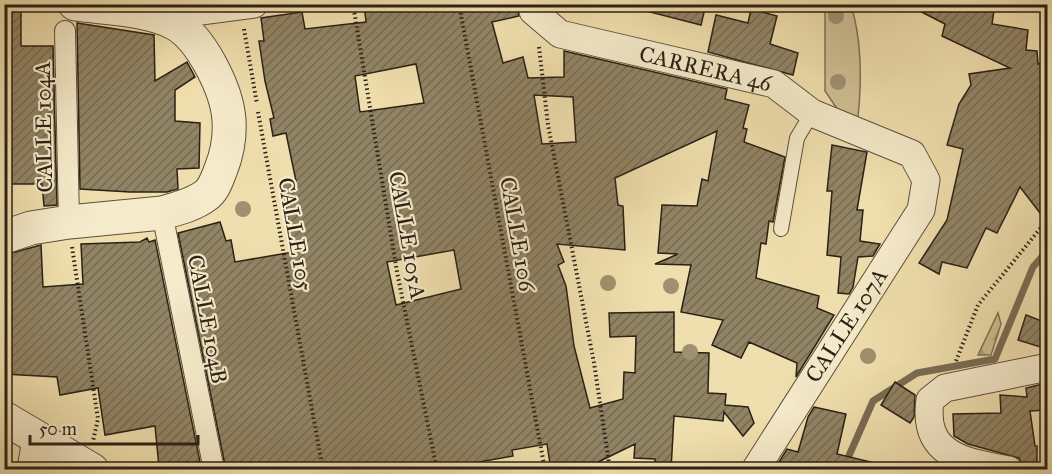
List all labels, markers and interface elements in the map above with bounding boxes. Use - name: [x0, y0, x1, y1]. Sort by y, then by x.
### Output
- street label: CARRERA 46: [637, 40, 775, 97]
- street label: CALLE 104A: [29, 61, 58, 193]
- street label: CALLE 105A: [383, 169, 432, 301]
- street label: CALLE 105: [272, 175, 319, 293]
- street label: CALLE 106: [494, 175, 541, 294]
- street label: CALLE 104B: [182, 252, 233, 386]
- street label: CALLE 107A: [799, 263, 893, 387]
- scale bar: [30, 408, 198, 446]
- text: 50 m: [39, 418, 77, 440]

